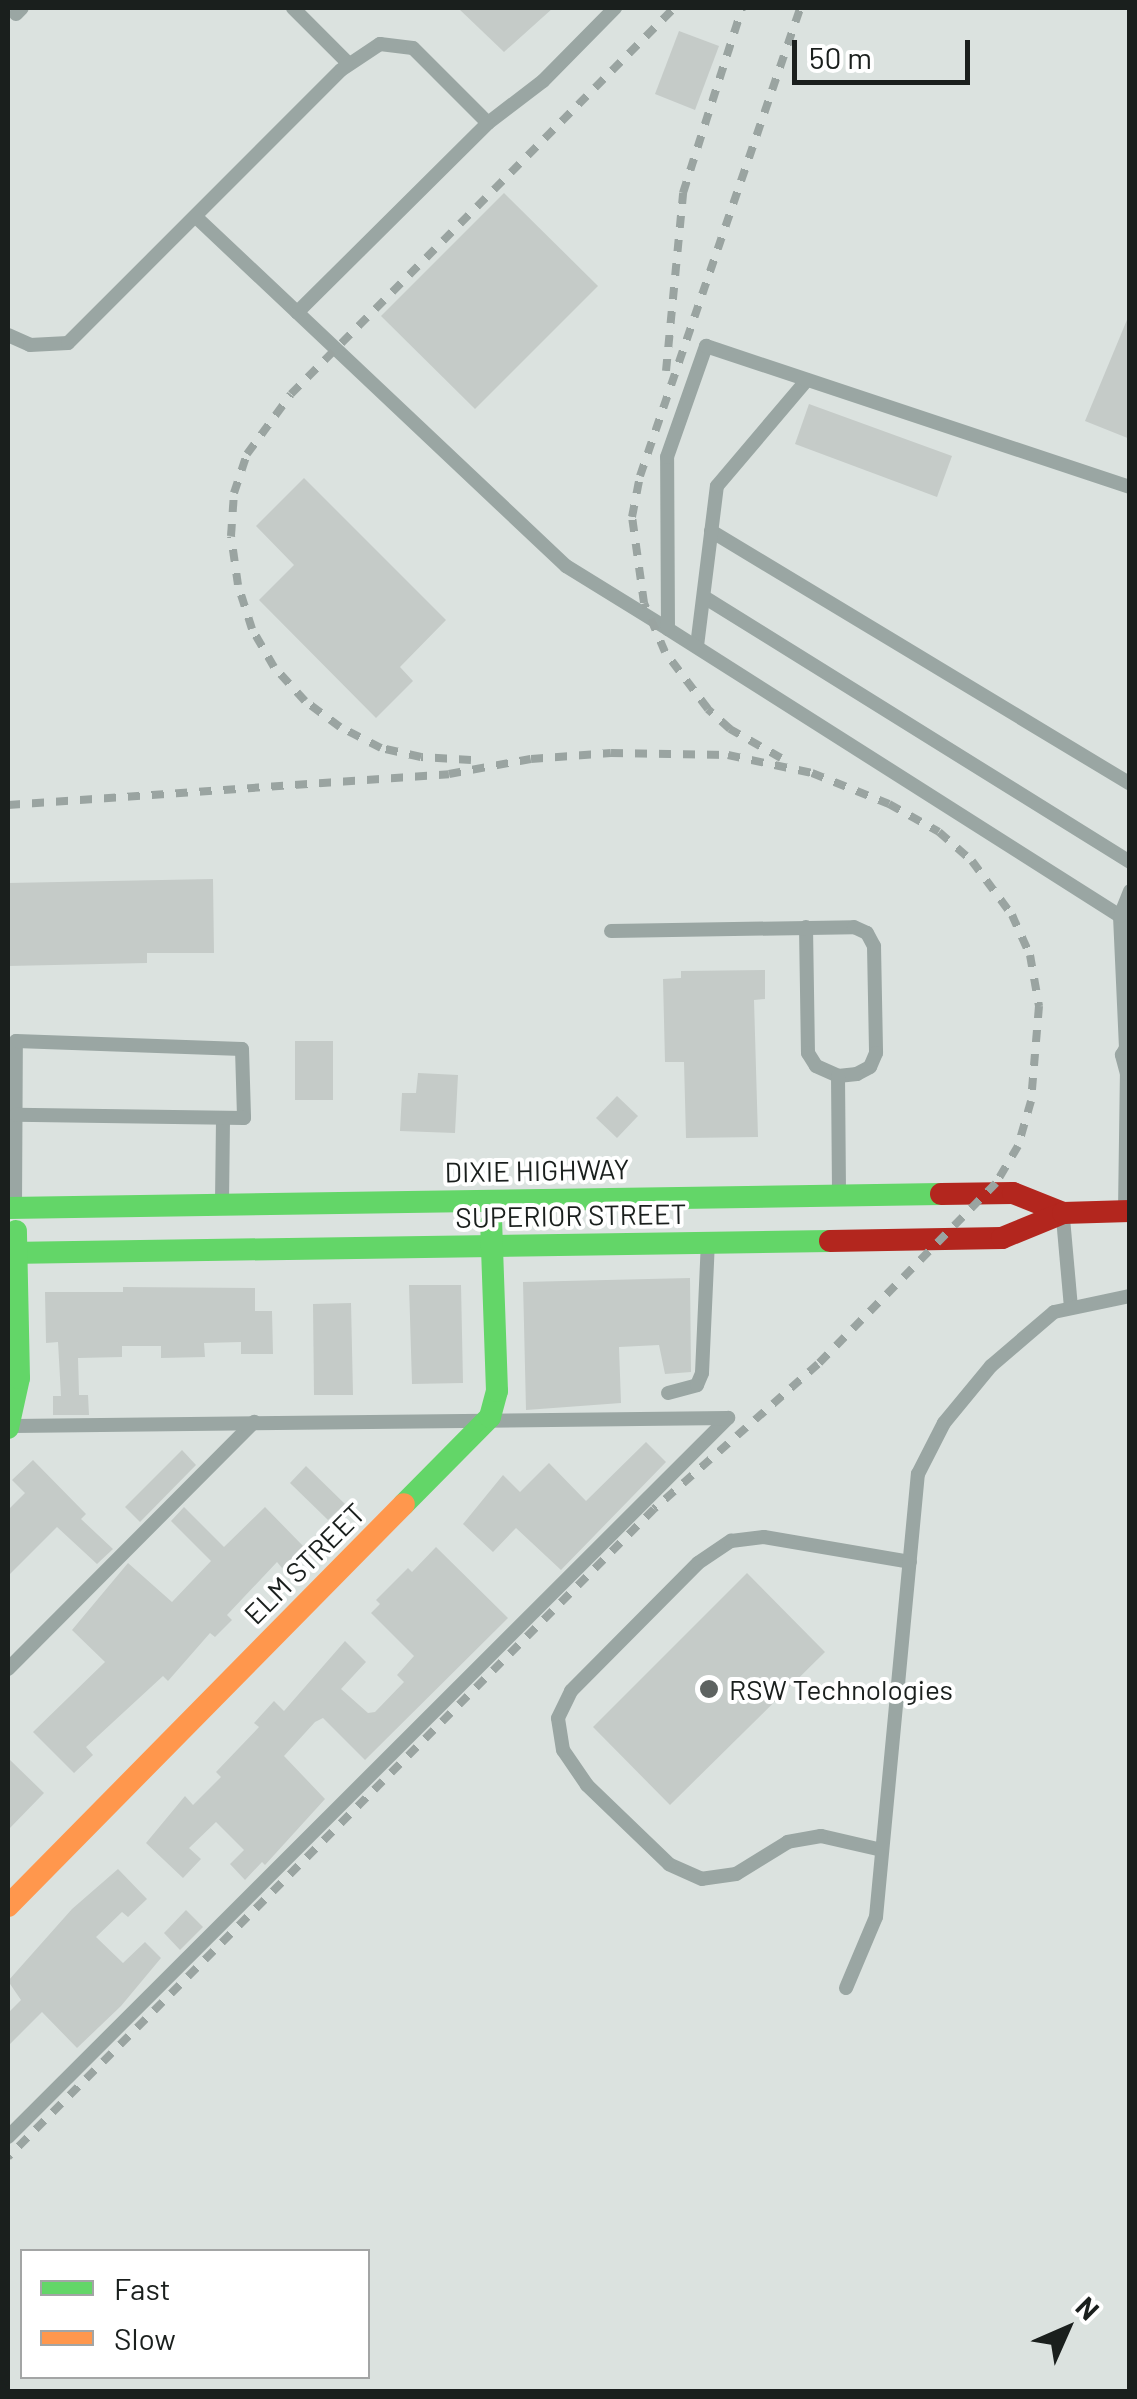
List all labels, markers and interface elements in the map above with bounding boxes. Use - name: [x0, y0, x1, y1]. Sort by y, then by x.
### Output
- scale bar: [797, 20, 974, 82]
- text: 50 m: [809, 39, 872, 75]
- street label: DIXIE HIGHWAY: [444, 1152, 630, 1188]
- street label: SUPERIOR STREET: [455, 1196, 687, 1234]
- street label: ELM STREET: [237, 1496, 371, 1630]
- place label: RSW Technologies: [729, 1672, 953, 1706]
- marker: RSW Technologies: [698, 1678, 720, 1700]
- legend: [20, 2249, 370, 2379]
- text: Fast: [114, 2270, 171, 2306]
- north arrow: [1017, 2279, 1117, 2379]
- text: N: [1070, 2289, 1107, 2326]
- text: Slow: [114, 2320, 176, 2356]

